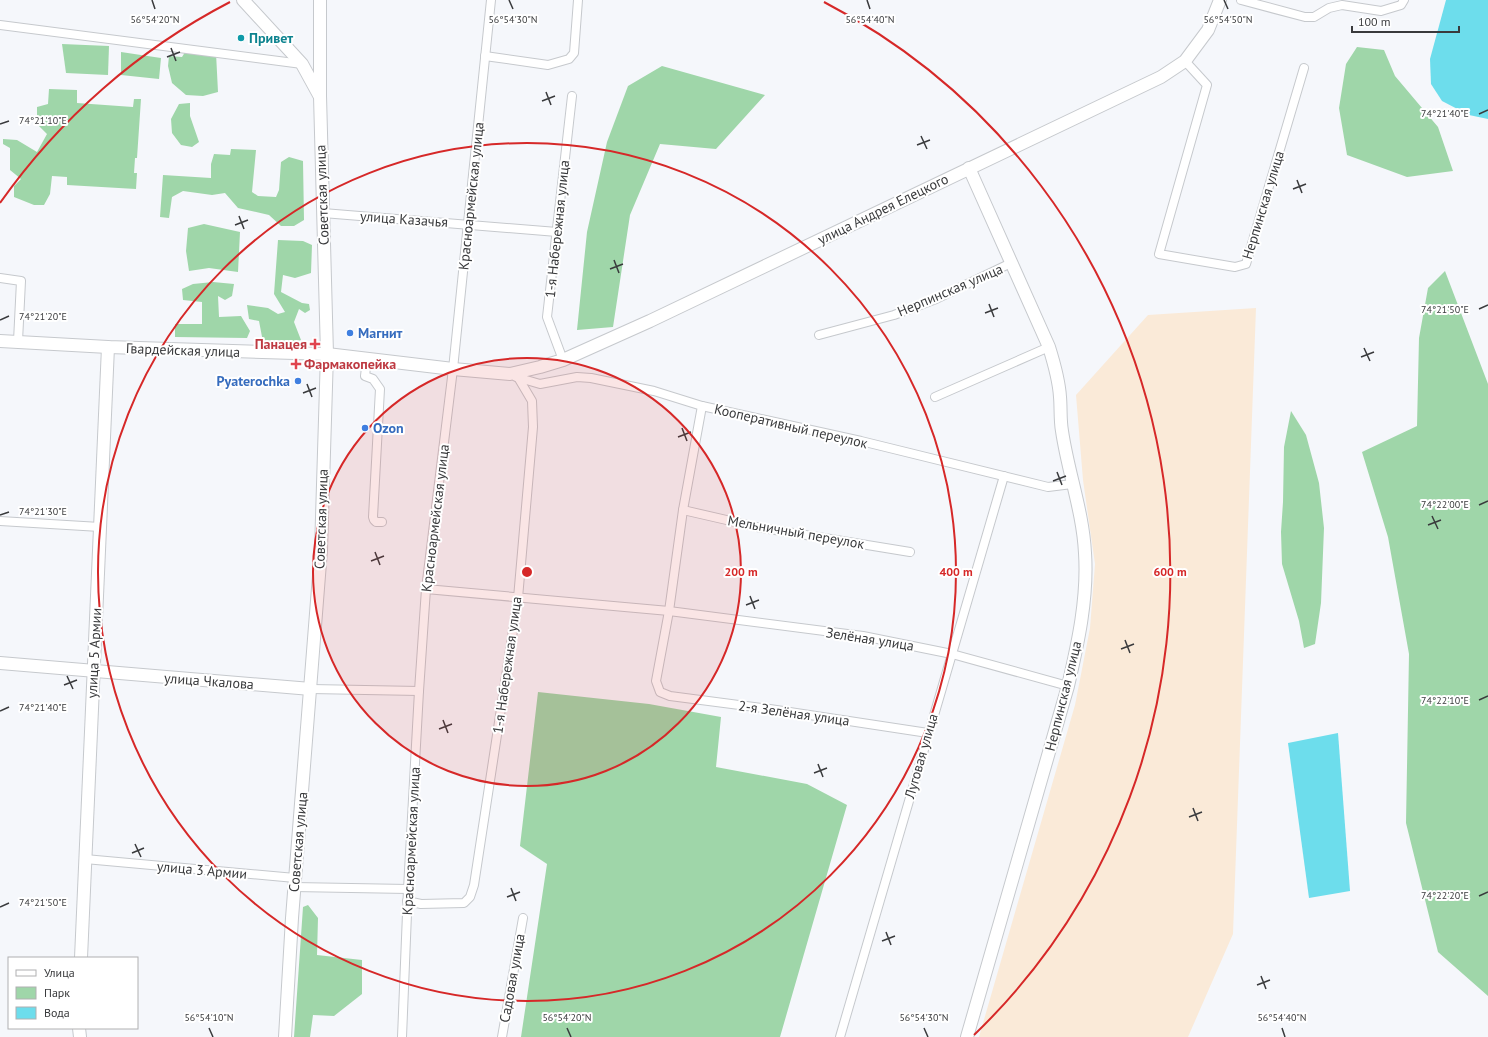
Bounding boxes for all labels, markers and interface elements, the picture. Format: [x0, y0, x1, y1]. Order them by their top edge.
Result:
scale bar [1352, 8, 1459, 34]
text: 56°54'20"N [130, 13, 180, 26]
text: 56°54'30"N [488, 13, 538, 26]
text: 56°54'40"N [845, 13, 895, 26]
text: 56°54'50"N [1203, 13, 1253, 26]
text: 100 m [1358, 14, 1391, 29]
place label: Привет [249, 29, 293, 47]
marker: Привет [236, 33, 246, 43]
text: 74°21'40"E [1421, 107, 1469, 120]
text: 74°21'10"E [19, 114, 67, 127]
street label: Красноармейская улица [454, 121, 488, 271]
street label: Советская улица [311, 144, 333, 245]
street label: Нерпинская улица [1238, 148, 1288, 262]
street label: 1-я Набережная улица [541, 159, 573, 299]
street label: улица Андрея Елецкого [815, 170, 951, 248]
street label: улица Казачья [359, 207, 449, 231]
street label: Нерпинская улица [895, 260, 1005, 320]
text: 74°21'50"E [1421, 303, 1469, 316]
text: 74°21'20"E [19, 310, 67, 323]
place label: Магнит [358, 324, 403, 342]
marker: Магнит [345, 328, 355, 338]
place label: Панацея [255, 335, 307, 353]
street label: Гвардейская улица [126, 339, 241, 361]
marker: Панацея [310, 339, 320, 349]
place label: Фармакопейка [304, 355, 396, 373]
marker: Фармакопейка [291, 359, 301, 369]
place label: Pyaterochka [216, 372, 290, 390]
marker: Pyaterochka [293, 376, 303, 386]
street label: Кооперативный переулок [713, 400, 870, 452]
place label: Ozon [373, 419, 404, 437]
marker: Ozon [360, 423, 370, 433]
street label: Красноармейская улица [417, 443, 453, 593]
street label: Советская улица [310, 468, 332, 569]
text: 74°22'00"E [1421, 498, 1469, 511]
text: 74°21'30"E [19, 505, 67, 518]
street label: Мельничный переулок [726, 511, 866, 553]
text: 200 m [724, 564, 758, 579]
text: 400 m [939, 564, 973, 579]
text: 600 m [1153, 564, 1187, 579]
centre of rings [520, 565, 534, 579]
street label: 1-я Набережная улица [488, 595, 526, 735]
street label: улица 5 Армии [83, 607, 105, 699]
street label: Зелёная улица [825, 623, 915, 655]
street label: Нерпинская улица [1041, 639, 1085, 753]
street label: улица Чкалова [164, 669, 255, 693]
text: 74°22'10"E [1421, 694, 1469, 707]
street label: 2-я Зелёная улица [737, 696, 851, 730]
text: 74°21'40"E [19, 701, 67, 714]
street label: Луговая улица [900, 711, 942, 802]
street label: Красноармейская улица [398, 766, 424, 916]
street label: Советская улица [285, 791, 311, 893]
street label: улица 3 Армии [156, 857, 248, 883]
text: 74°22'20"E [1421, 889, 1469, 902]
text: 74°21'50"E [19, 896, 67, 909]
street label: Садовая улица [495, 932, 529, 1024]
legend [8, 957, 138, 1029]
text: Улица [44, 965, 75, 980]
text: Парк [44, 985, 70, 1000]
text: Вода [44, 1005, 70, 1020]
text: 56°54'10"N [184, 1011, 234, 1024]
text: 56°54'20"N [542, 1011, 592, 1024]
text: 56°54'30"N [899, 1011, 949, 1024]
text: 56°54'40"N [1257, 1011, 1307, 1024]

